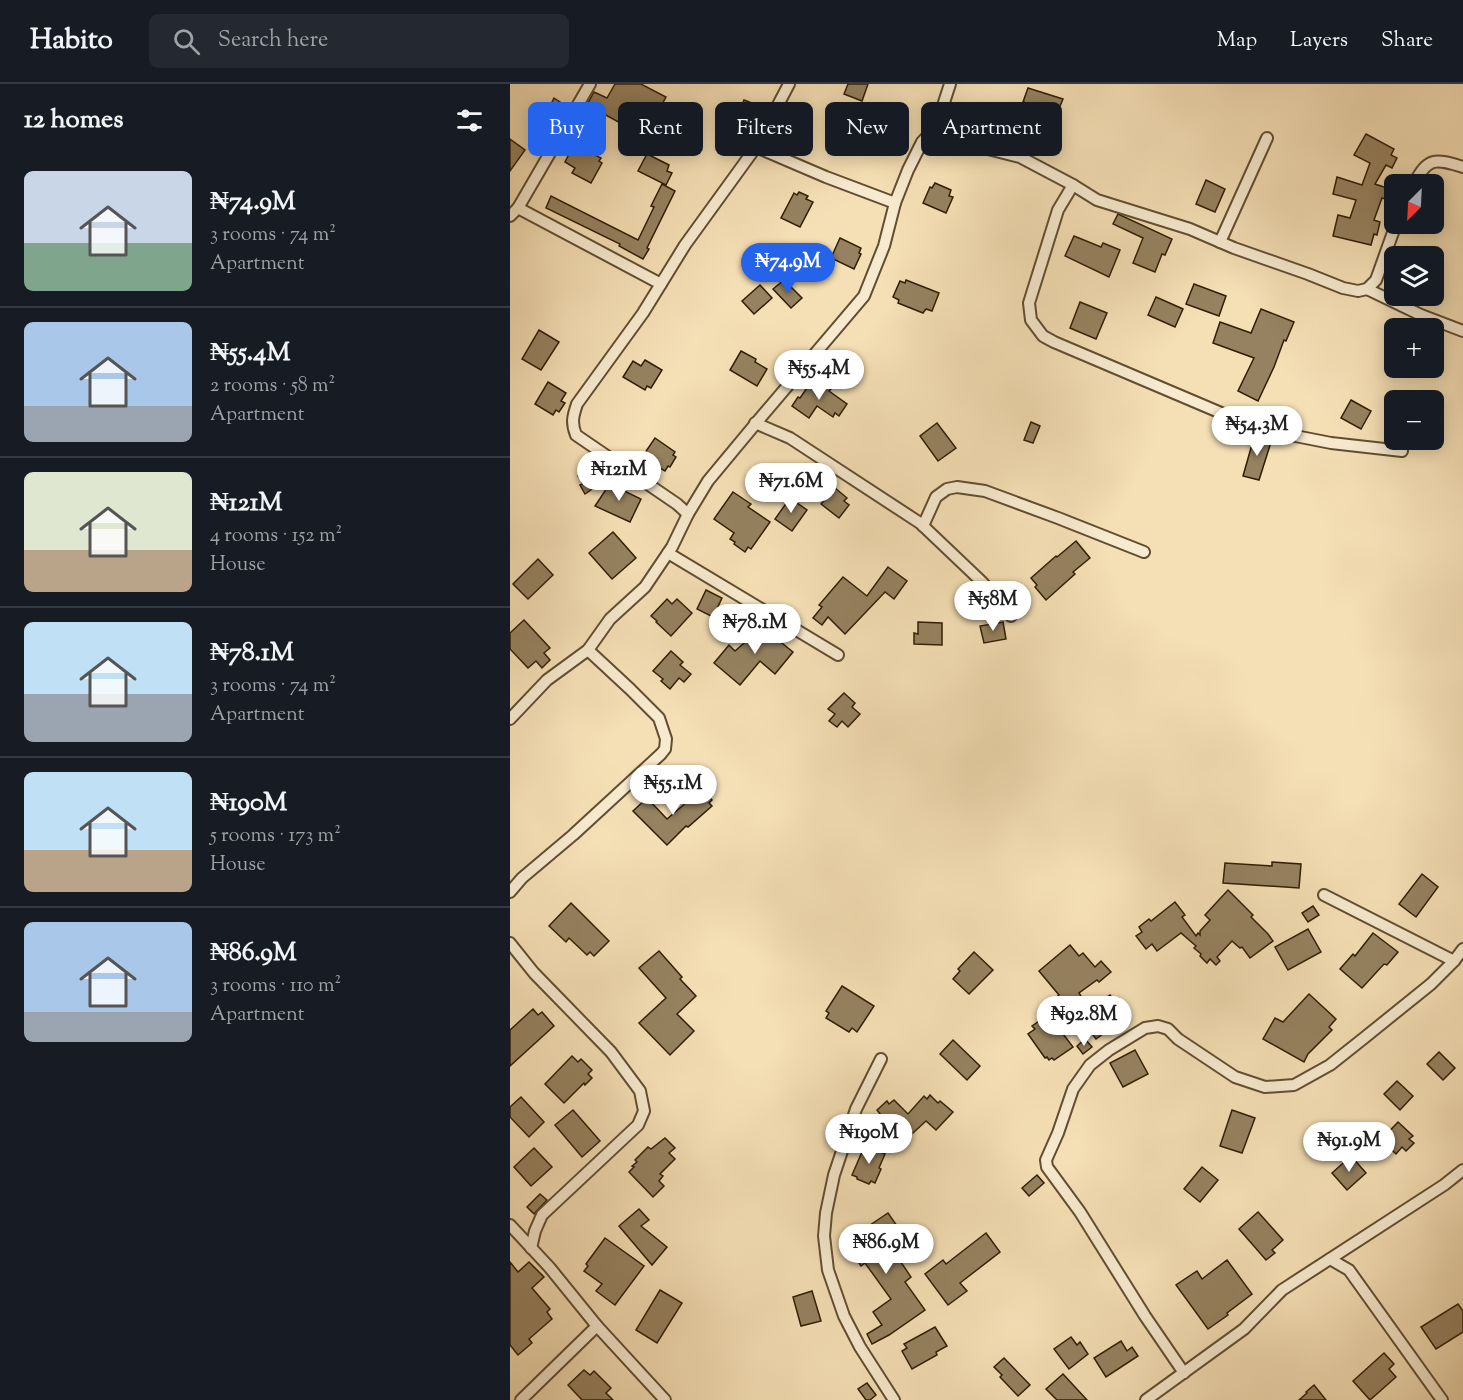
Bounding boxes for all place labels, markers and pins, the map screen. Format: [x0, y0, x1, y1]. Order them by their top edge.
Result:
pin: ₦74.9M [739, 243, 837, 294]
pin: ₦55.4M [770, 350, 868, 401]
pin: ₦54.3M [1208, 406, 1306, 457]
pin: ₦121M [577, 451, 661, 502]
pin: ₦71.6M [742, 463, 840, 514]
pin: ₦58M [957, 581, 1029, 632]
pin: ₦78.1M [706, 604, 804, 655]
pin: ₦55.1M [624, 765, 722, 816]
pin: ₦92.8M [1035, 996, 1133, 1047]
pin: ₦190M [827, 1114, 911, 1165]
pin: ₦91.9M [1300, 1122, 1398, 1173]
pin: ₦86.9M [837, 1224, 935, 1275]

